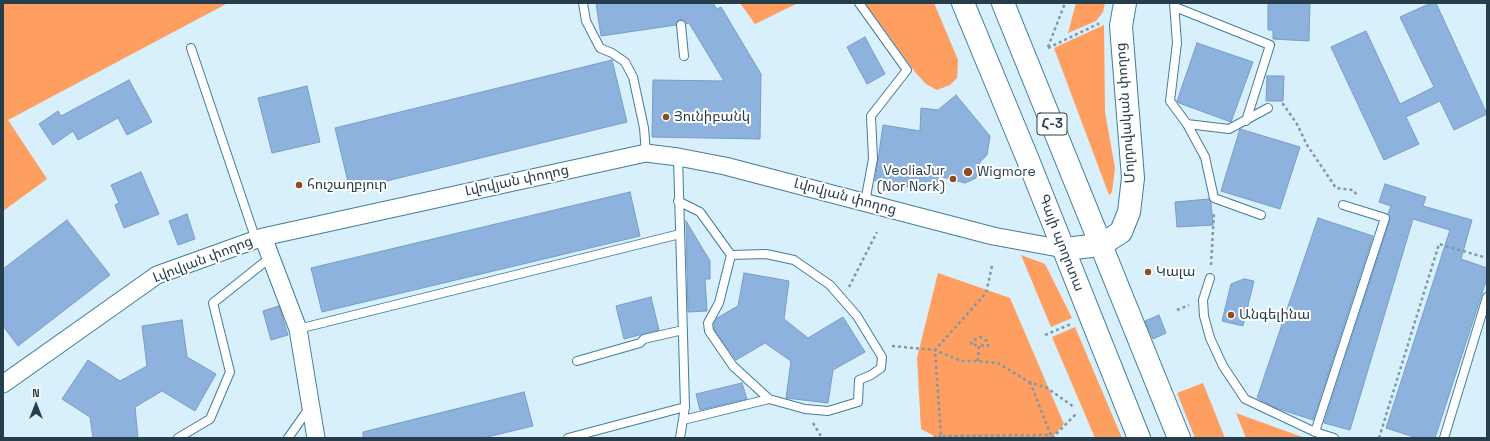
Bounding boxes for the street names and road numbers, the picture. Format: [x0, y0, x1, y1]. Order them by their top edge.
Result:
street label: Մոլդովական փողոց [1113, 42, 1139, 184]
road number: Հ-3 [1037, 113, 1067, 135]
street label: Լվովյան փողոց [464, 162, 570, 200]
street label: Լվովյան փողոց [792, 175, 898, 219]
street label: Գայի պողոտա [1035, 192, 1087, 294]
street label: Լվովյան փողոց [151, 233, 255, 287]

